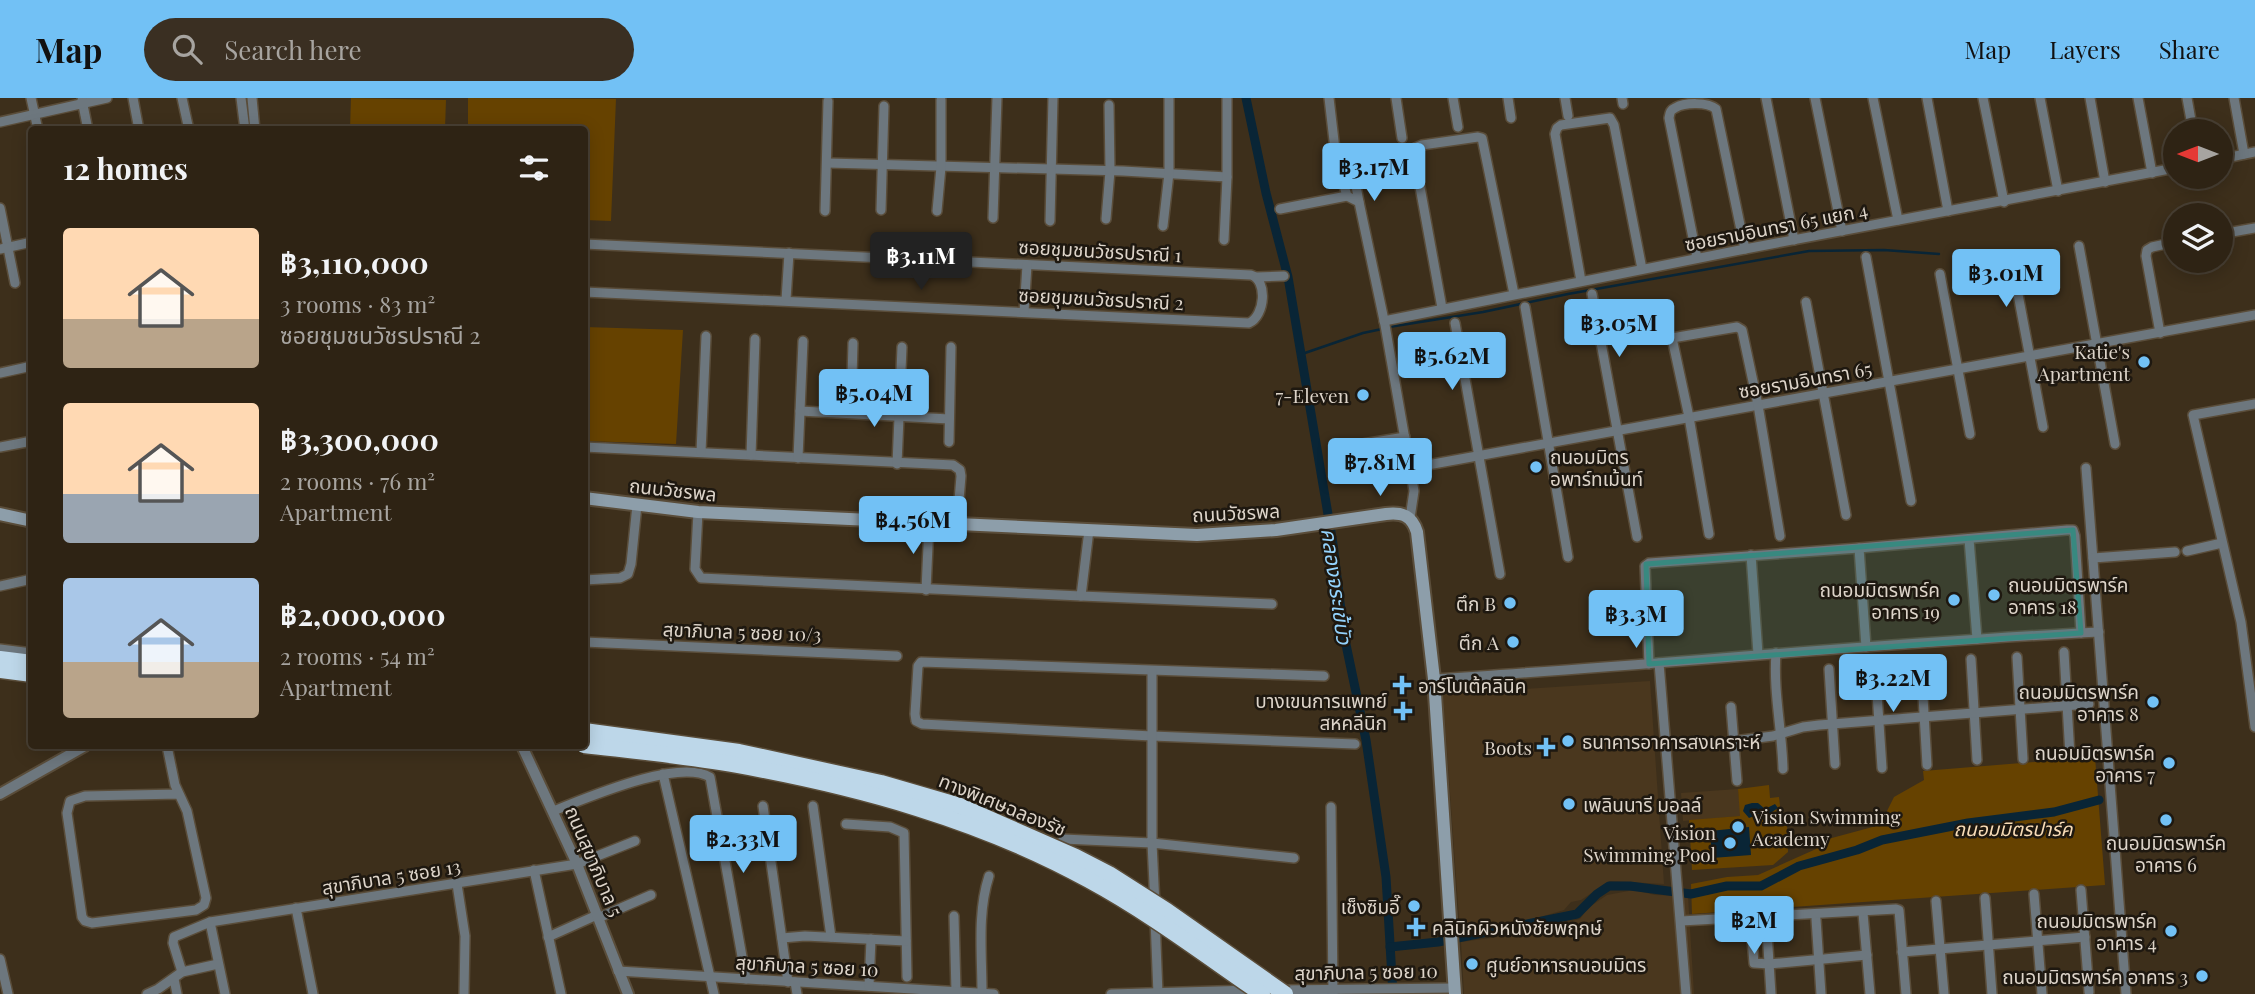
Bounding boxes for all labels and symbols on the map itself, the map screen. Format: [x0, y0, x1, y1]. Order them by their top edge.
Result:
north arrow [2163, 119, 2233, 189]
pin: ฿3.17M [1317, 144, 1431, 203]
street label: ซอยรามอินทรา 65 แยก 4 [1682, 195, 1870, 257]
pin: ฿3.11M [864, 232, 978, 292]
street label: ซอยชุมชนวัชรปราณี 1 [1018, 233, 1182, 267]
pin: ฿3.01M [1949, 250, 2063, 309]
street label: ซอยชุมชนวัชรปราณี 2 [1018, 281, 1184, 315]
pin: ฿3.05M [1562, 300, 1676, 359]
pin: ฿5.62M [1395, 332, 1509, 392]
place label: Katie's Apartment [2037, 338, 2130, 386]
street label: ซอยรามอินทรา 65 [1736, 354, 1874, 404]
marker: Katie's Apartment [2136, 354, 2152, 370]
pin: ฿5.04M [817, 370, 931, 429]
place label: 7-Eleven [1276, 382, 1350, 408]
marker: 7-Eleven [1355, 387, 1371, 403]
pin: ฿7.81M [1323, 438, 1437, 498]
place label: ถนอมมิตร อพาร์ทเม้นท์ [1550, 443, 1643, 491]
marker: ถนอมมิตร อพาร์ทเม้นท์ [1528, 459, 1544, 475]
street label: ถนนวัชรพล [628, 471, 718, 507]
pin: ฿4.56M [856, 496, 970, 556]
street label: ถนนวัชรพล [1191, 497, 1281, 527]
water label: คลองจระเข้บัว [1316, 526, 1360, 647]
place label: ถนอมมิตรพาร์ค อาคาร 18 [2008, 571, 2129, 619]
place label: ถนอมมิตรพาร์ค อาคาร 19 [1819, 576, 1940, 624]
marker: ถนอมมิตรพาร์ค อาคาร 18 [1986, 587, 2002, 603]
place label: ตึก B [1456, 590, 1496, 616]
pin: ฿3.3M [1587, 590, 1685, 650]
marker: ถนอมมิตรพาร์ค อาคาร 19 [1946, 592, 1962, 608]
marker: ตึก B [1502, 595, 1518, 611]
street label: สุขาภิบาล 5 ซอย 10/3 [662, 615, 822, 647]
place label: ตึก A [1459, 629, 1500, 655]
marker: ตึก A [1505, 634, 1521, 650]
pin: ฿3.22M [1836, 654, 1950, 714]
place label: อาร์โบเต้คลินิค [1418, 672, 1526, 698]
marker: อาร์โบเต้คลินิค [1392, 675, 1412, 695]
place label: ถนอมมิตรพาร์ค อาคาร 8 [2018, 678, 2139, 726]
place label: บางเขนการแพทย์ สหคลีนิก [1255, 687, 1387, 735]
marker: ถนอมมิตรพาร์ค อาคาร 8 [2145, 694, 2161, 710]
marker: บางเขนการแพทย์ สหคลีนิก [1393, 701, 1413, 721]
place label: ธนาคารอาคารสงเคราะห์ [1582, 728, 1761, 754]
marker: ธนาคารอาคารสงเคราะห์ [1560, 733, 1576, 749]
place label: Boots [1484, 734, 1532, 760]
marker: Boots [1538, 739, 1554, 755]
place label: ถนอมมิตรพาร์ค อาคาร 7 [2034, 739, 2155, 787]
marker: ถนอมมิตรพาร์ค อาคาร 7 [2161, 755, 2177, 771]
street label: ทางพิเศษฉลองรัช [935, 767, 1071, 841]
place label: เพลินนารี มอลล์ [1583, 791, 1702, 817]
marker: เพลินนารี มอลล์ [1561, 796, 1577, 812]
street label: ถนนสุขาภิบาล 5 [560, 802, 630, 920]
place label: Vision Swimming Academy [1751, 803, 1901, 851]
marker: ถนอมมิตรพาร์ค อาคาร 6 [2158, 812, 2174, 828]
park label: ถนอมมิตรปาร์ค [1954, 815, 2074, 841]
pin: ฿2.33M [686, 816, 800, 875]
place label: Vision Swimming Pool [1583, 819, 1717, 867]
marker: Vision Swimming Academy [1730, 819, 1746, 835]
place label: ถนอมมิตรพาร์ค อาคาร 6 [2106, 829, 2226, 877]
marker: Vision Swimming Pool [1722, 835, 1738, 851]
street label: สุขาภิบาล 5 ซอย 13 [320, 852, 462, 900]
place label: เช็งซิมอี๊ [1341, 893, 1401, 919]
pin: ฿2M [1720, 896, 1788, 956]
marker: เช็งซิมอี๊ [1406, 898, 1422, 914]
place label: ถนอมมิตรพาร์ค อาคาร 4 [2036, 907, 2157, 955]
place label: คลินิกผิวหนังชัยพฤกษ์ [1432, 914, 1602, 940]
marker: คลินิกผิวหนังชัยพฤกษ์ [1406, 917, 1426, 937]
marker: ถนอมมิตรพาร์ค อาคาร 4 [2163, 923, 2179, 939]
street label: สุขาภิบาล 5 ซอย 10 [735, 948, 879, 982]
place label: ศูนย์อาหารถนอมมิตร [1486, 951, 1646, 978]
marker: ศูนย์อาหารถนอมมิตร [1464, 956, 1480, 972]
street label: สุขาภิบาล 5 ซอย 10 [1294, 957, 1438, 985]
place label: ถนอมมิตรพาร์ค อาคาร 3 [2002, 963, 2188, 989]
marker: ถนอมมิตรพาร์ค อาคาร 3 [2194, 968, 2210, 984]

